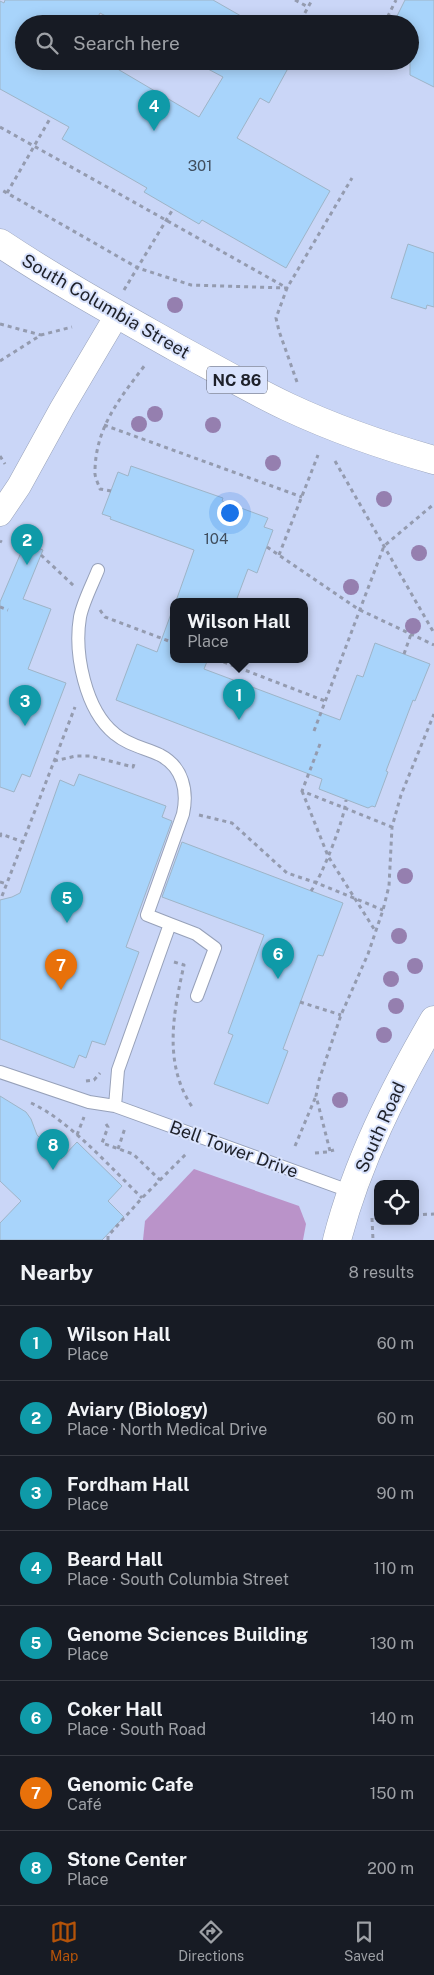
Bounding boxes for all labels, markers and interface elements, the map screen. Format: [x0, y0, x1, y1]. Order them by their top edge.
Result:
search box [15, 15, 419, 70]
icon: search [33, 29, 61, 57]
text: Search here [73, 32, 180, 54]
pin: 4 [138, 90, 170, 131]
house number: 301 [188, 157, 212, 174]
street label: South Columbia Street [18, 249, 194, 363]
road number: NC 86 [207, 366, 267, 394]
your location [217, 500, 243, 526]
pin: 2 [11, 524, 43, 565]
house number: 104 [204, 530, 228, 547]
popup [170, 598, 308, 663]
text: Wilson Hall [187, 610, 291, 632]
text: Place [187, 632, 229, 651]
pin: 1 [223, 679, 255, 720]
pin: 3 [9, 685, 41, 726]
pin: 5 [51, 882, 83, 923]
pin: 6 [262, 938, 294, 979]
pin: 7 [45, 949, 77, 990]
street label: South Road [351, 1078, 409, 1176]
street label: Bell Tower Drive [167, 1116, 301, 1182]
pin: 8 [37, 1129, 69, 1170]
map controls [374, 1180, 419, 1225]
button: locate [374, 1180, 419, 1225]
text: Nearby [20, 1260, 93, 1285]
text: 8 results [349, 1263, 414, 1282]
text: Wilson Hall [67, 1323, 171, 1345]
text: 1 [33, 1334, 39, 1353]
text: 60 m [377, 1334, 414, 1353]
text: Place [67, 1345, 109, 1364]
text: Aviary (Biology) [67, 1398, 208, 1420]
text: 2 [31, 1409, 41, 1428]
text: 60 m [377, 1409, 414, 1428]
text: Place · North Medical Drive [67, 1420, 267, 1439]
text: Fordham Hall [67, 1473, 189, 1495]
text: 3 [31, 1484, 41, 1503]
text: 90 m [377, 1484, 414, 1503]
text: Place [67, 1495, 109, 1514]
text: Beard Hall [67, 1548, 163, 1570]
text: 4 [31, 1559, 41, 1578]
text: 110 m [373, 1559, 414, 1578]
text: Place · South Columbia Street [67, 1570, 289, 1589]
text: Genome Sciences Building [67, 1623, 308, 1645]
text: 5 [31, 1634, 41, 1653]
text: 130 m [370, 1634, 414, 1653]
text: Place [67, 1645, 109, 1664]
text: Coker Hall [67, 1698, 163, 1720]
text: 6 [31, 1709, 41, 1728]
text: 140 m [370, 1709, 414, 1728]
text: Place · South Road [67, 1720, 206, 1739]
text: Genomic Cafe [67, 1773, 194, 1795]
text: 7 [31, 1784, 41, 1803]
text: 150 m [370, 1784, 414, 1803]
text: Café [67, 1795, 102, 1814]
text: Stone Center [67, 1848, 187, 1870]
text: 8 [31, 1859, 41, 1878]
text: 200 m [367, 1859, 414, 1878]
text: Place [67, 1870, 109, 1889]
tab: Map [50, 1918, 78, 1964]
tab: Directions [178, 1918, 244, 1964]
tab: Saved [344, 1918, 384, 1964]

